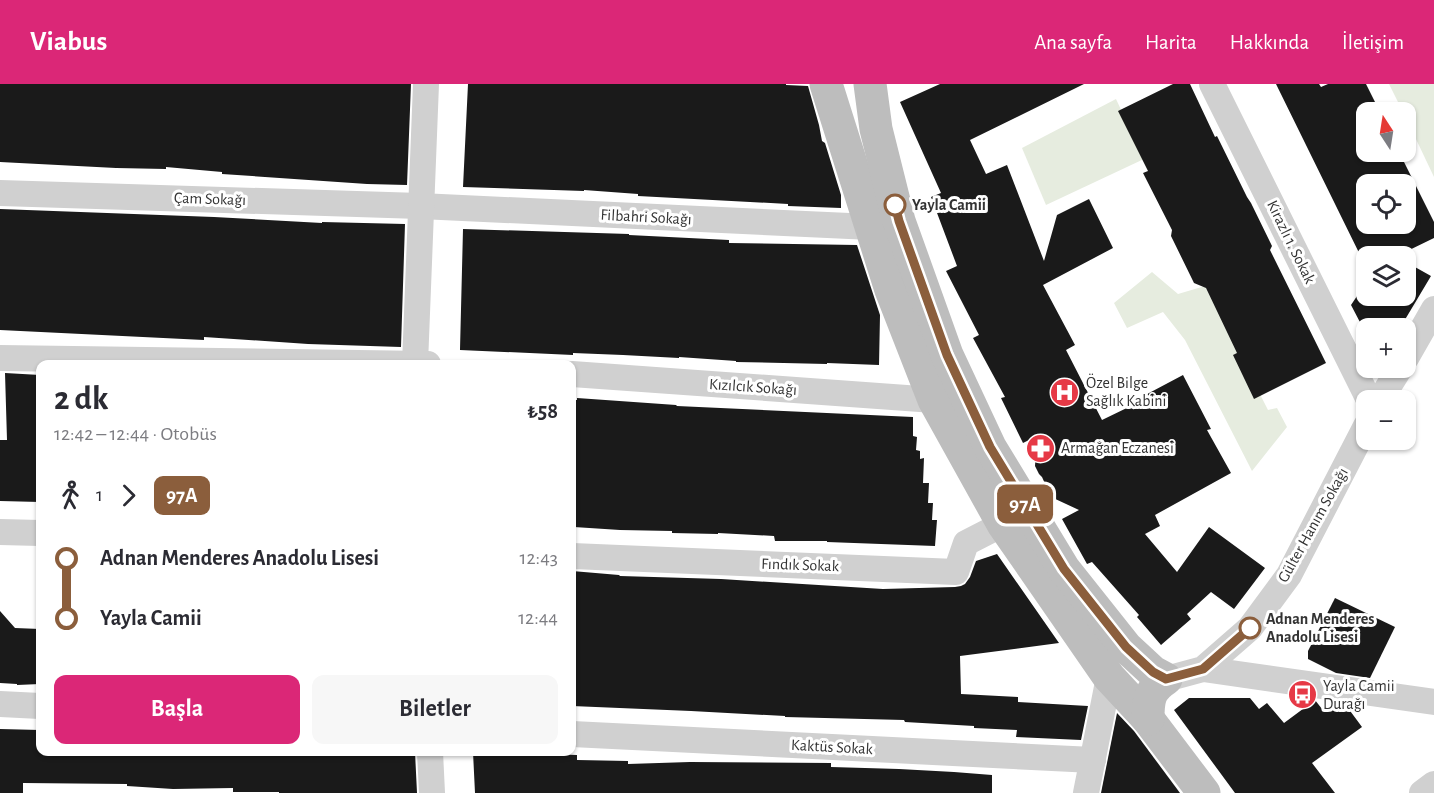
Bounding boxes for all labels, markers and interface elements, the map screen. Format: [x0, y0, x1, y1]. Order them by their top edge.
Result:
text: Viabus [30, 28, 107, 56]
text: Ana sayfa [1034, 32, 1112, 53]
text: Harita [1145, 32, 1197, 53]
text: Hakkında [1230, 32, 1309, 53]
text: İletişim [1342, 32, 1404, 53]
north arrow [1356, 102, 1416, 162]
map controls [1356, 102, 1416, 450]
button: locate [1356, 174, 1416, 234]
street label: Çam Sokağı [174, 190, 246, 208]
marker: Yayla Camii [884, 194, 906, 216]
place label: Yayla Camii [912, 197, 986, 214]
street label: Kirazlı 1. Sokak [1264, 198, 1318, 287]
street label: Filbahri Sokağı [600, 207, 692, 227]
button: layers [1356, 246, 1416, 306]
button: + [1356, 318, 1416, 378]
place label: Özel Bilge Sağlık Kabini [1086, 373, 1166, 409]
street label: Kızılcık Sokağı [708, 376, 798, 398]
hospital icon: Özel Bilge Sağlık Kabini [1049, 376, 1081, 408]
text: 2 dk [54, 383, 108, 416]
button: − [1356, 390, 1416, 450]
text: ₺58 [527, 400, 558, 422]
text: 12:42 – 12:44 · Otobüs [54, 424, 217, 444]
pharmacy icon: Armağan Eczanesi [1024, 432, 1056, 464]
place label: Armağan Eczanesi [1061, 440, 1174, 456]
street label: Gülter Hanım Sokağı [1275, 465, 1351, 585]
icon: walk [54, 479, 87, 512]
icon: forward [112, 479, 145, 512]
line badge: 97A [990, 484, 1060, 524]
text: 1 [96, 485, 103, 505]
text: 97A [166, 485, 198, 506]
text: 97A [1009, 494, 1041, 515]
text: Adnan Menderes Anadolu Lisesi [100, 547, 379, 569]
text: 12:43 [520, 548, 558, 568]
street label: Fındık Sokak [761, 556, 840, 574]
text: Yayla Camii [100, 607, 202, 629]
text: 12:44 [518, 608, 558, 628]
place label: Adnan Menderes Anadolu Lisesi [1266, 611, 1374, 645]
marker: Adnan Menderes Anadolu Lisesi [1239, 617, 1261, 639]
button: Başla [54, 675, 300, 744]
button: Biletler [312, 675, 558, 744]
place label: Yayla Camii Durağı [1323, 678, 1395, 712]
bus stop icon: Yayla Camii Durağı [1286, 679, 1318, 711]
street label: Kaktüs Sokak [791, 737, 874, 757]

